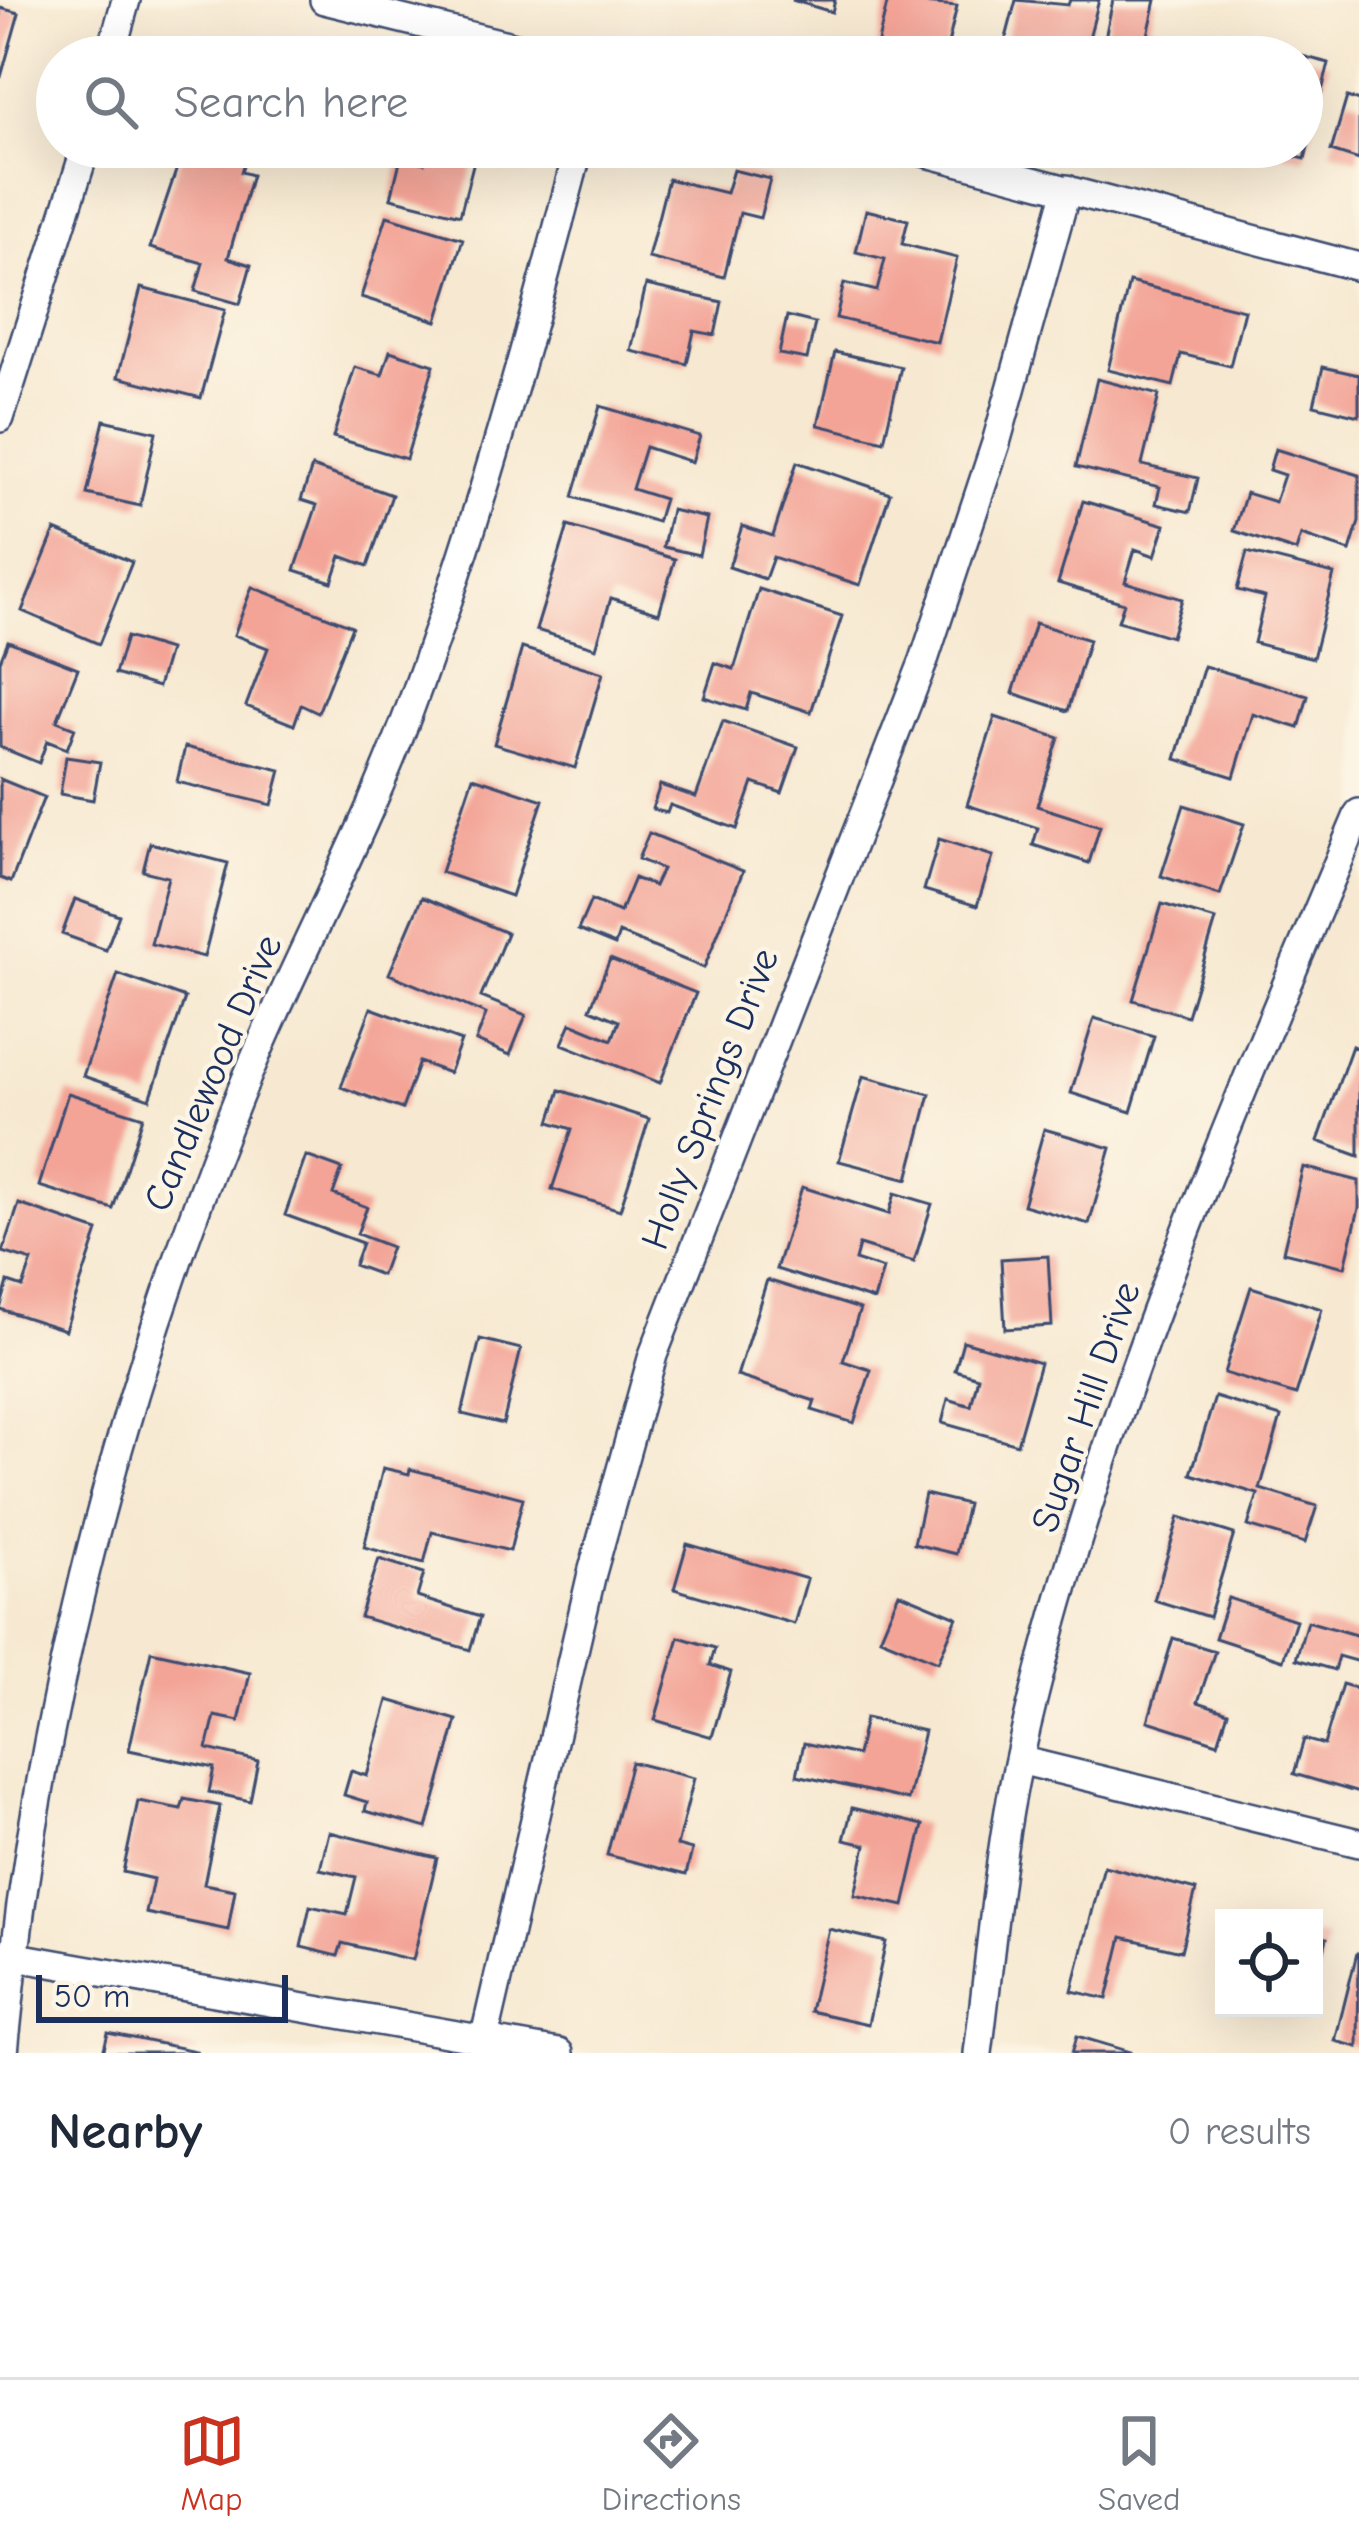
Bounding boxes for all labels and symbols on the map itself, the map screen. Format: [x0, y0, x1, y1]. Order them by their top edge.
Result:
street label: Candlewood Drive [134, 928, 292, 1218]
street label: Holly Springs Drive [632, 942, 788, 1256]
street label: Sugar Hill Drive [1022, 1276, 1150, 1538]
scale bar [36, 1969, 288, 2022]

